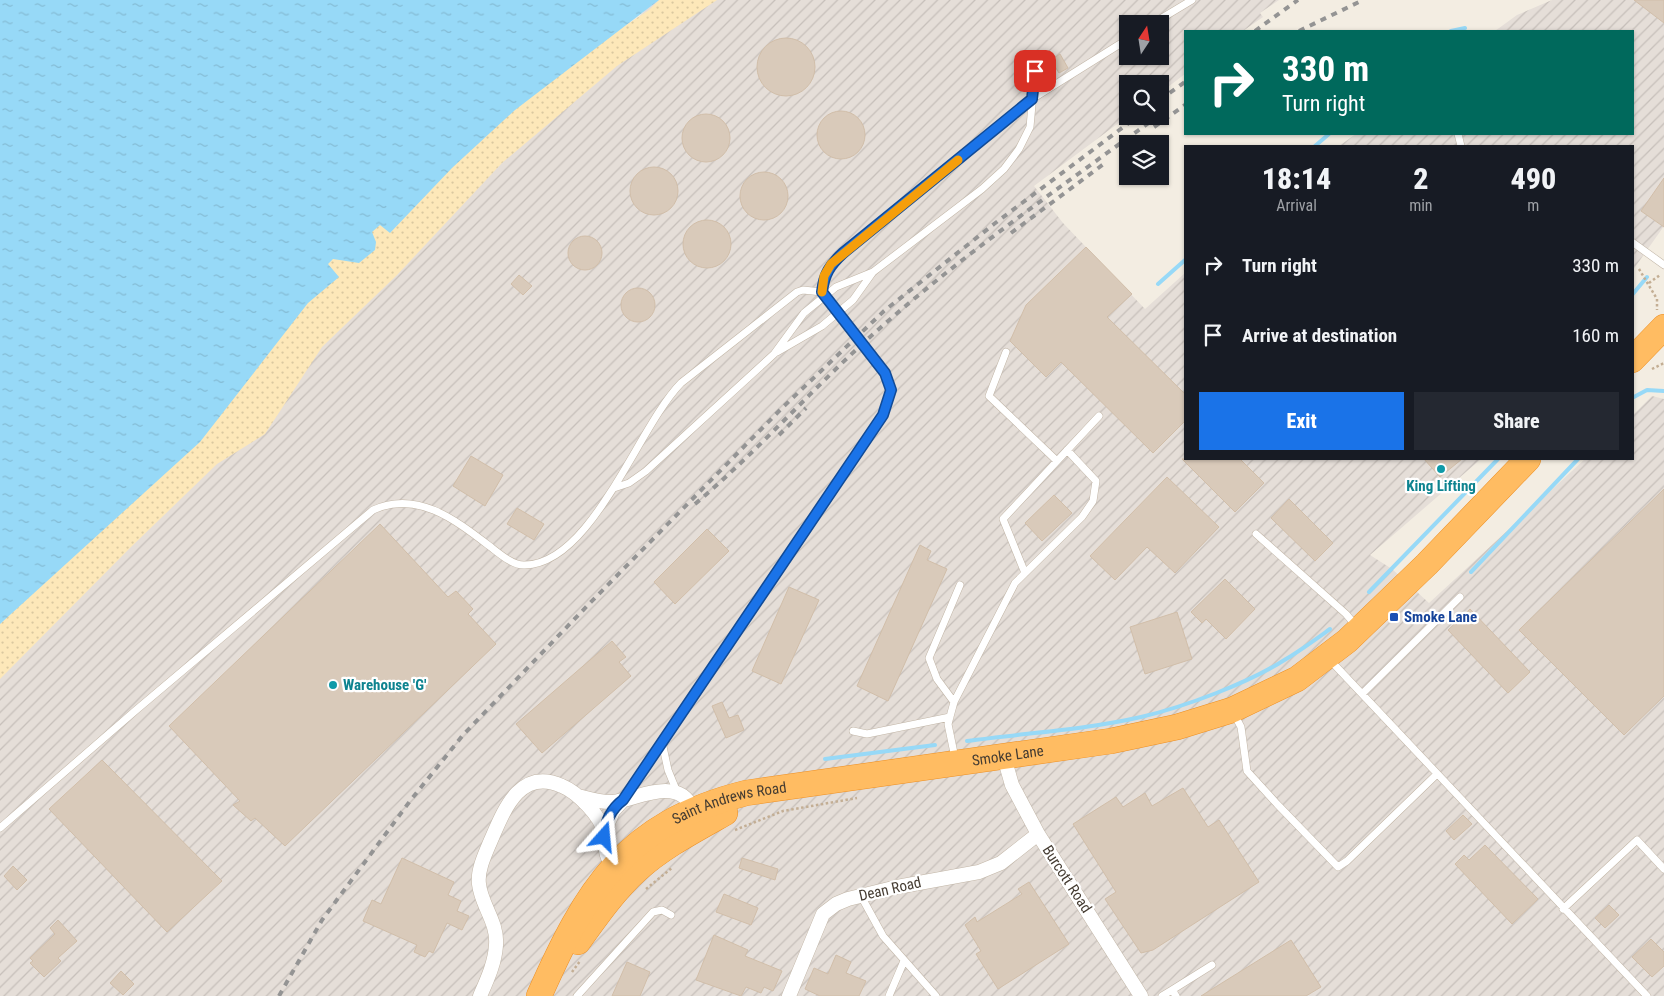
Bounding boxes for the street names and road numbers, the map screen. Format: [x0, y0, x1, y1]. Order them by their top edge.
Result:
street label: Smoke Lane [971, 742, 1045, 770]
street label: Saint Andrews Road [669, 778, 788, 828]
street label: Burcott Road [1039, 842, 1095, 916]
street label: Dean Road [857, 873, 923, 905]

